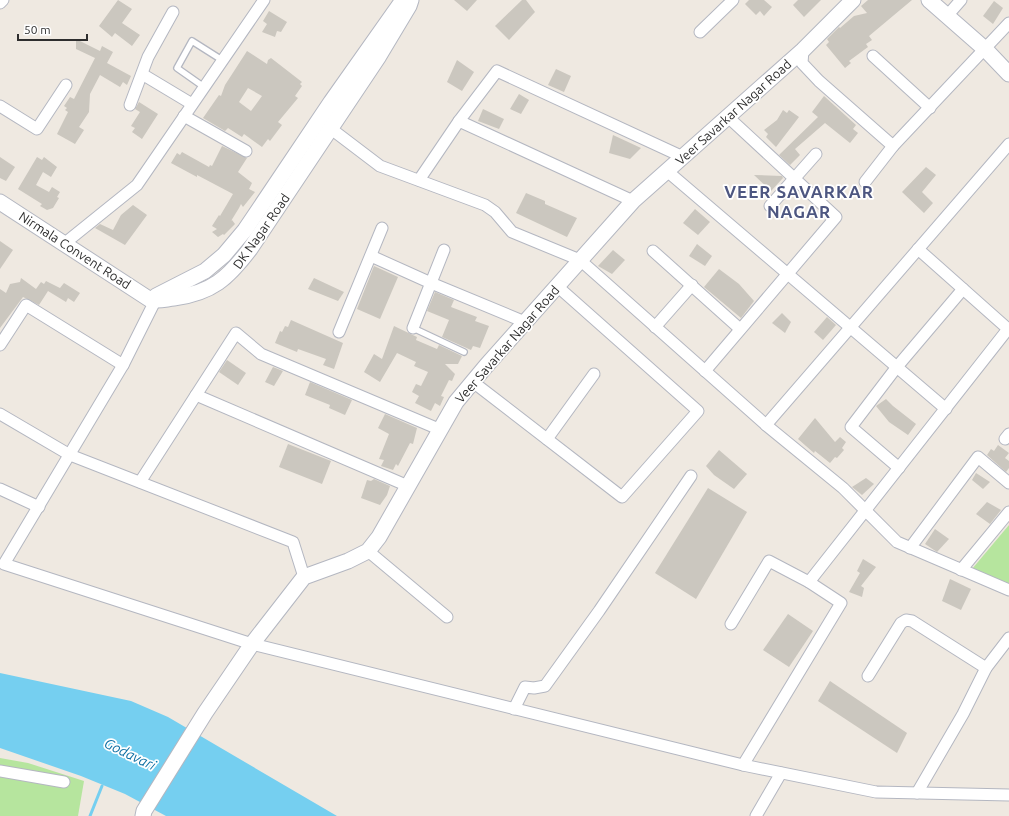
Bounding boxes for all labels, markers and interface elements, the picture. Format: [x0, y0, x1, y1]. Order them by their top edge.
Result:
scale bar [18, 16, 87, 42]
text: 50 m [24, 23, 51, 36]
street label: Veer Savarkar Nagar Road [672, 56, 794, 168]
district label: VEER SAVARKAR NAGAR [724, 182, 874, 221]
street label: DK Nagar Road [230, 191, 292, 271]
street label: Nirmala Convent Road [17, 209, 133, 291]
street label: Veer Savarkar Nagar Road [452, 283, 562, 405]
water label: Godavari [102, 735, 159, 773]

